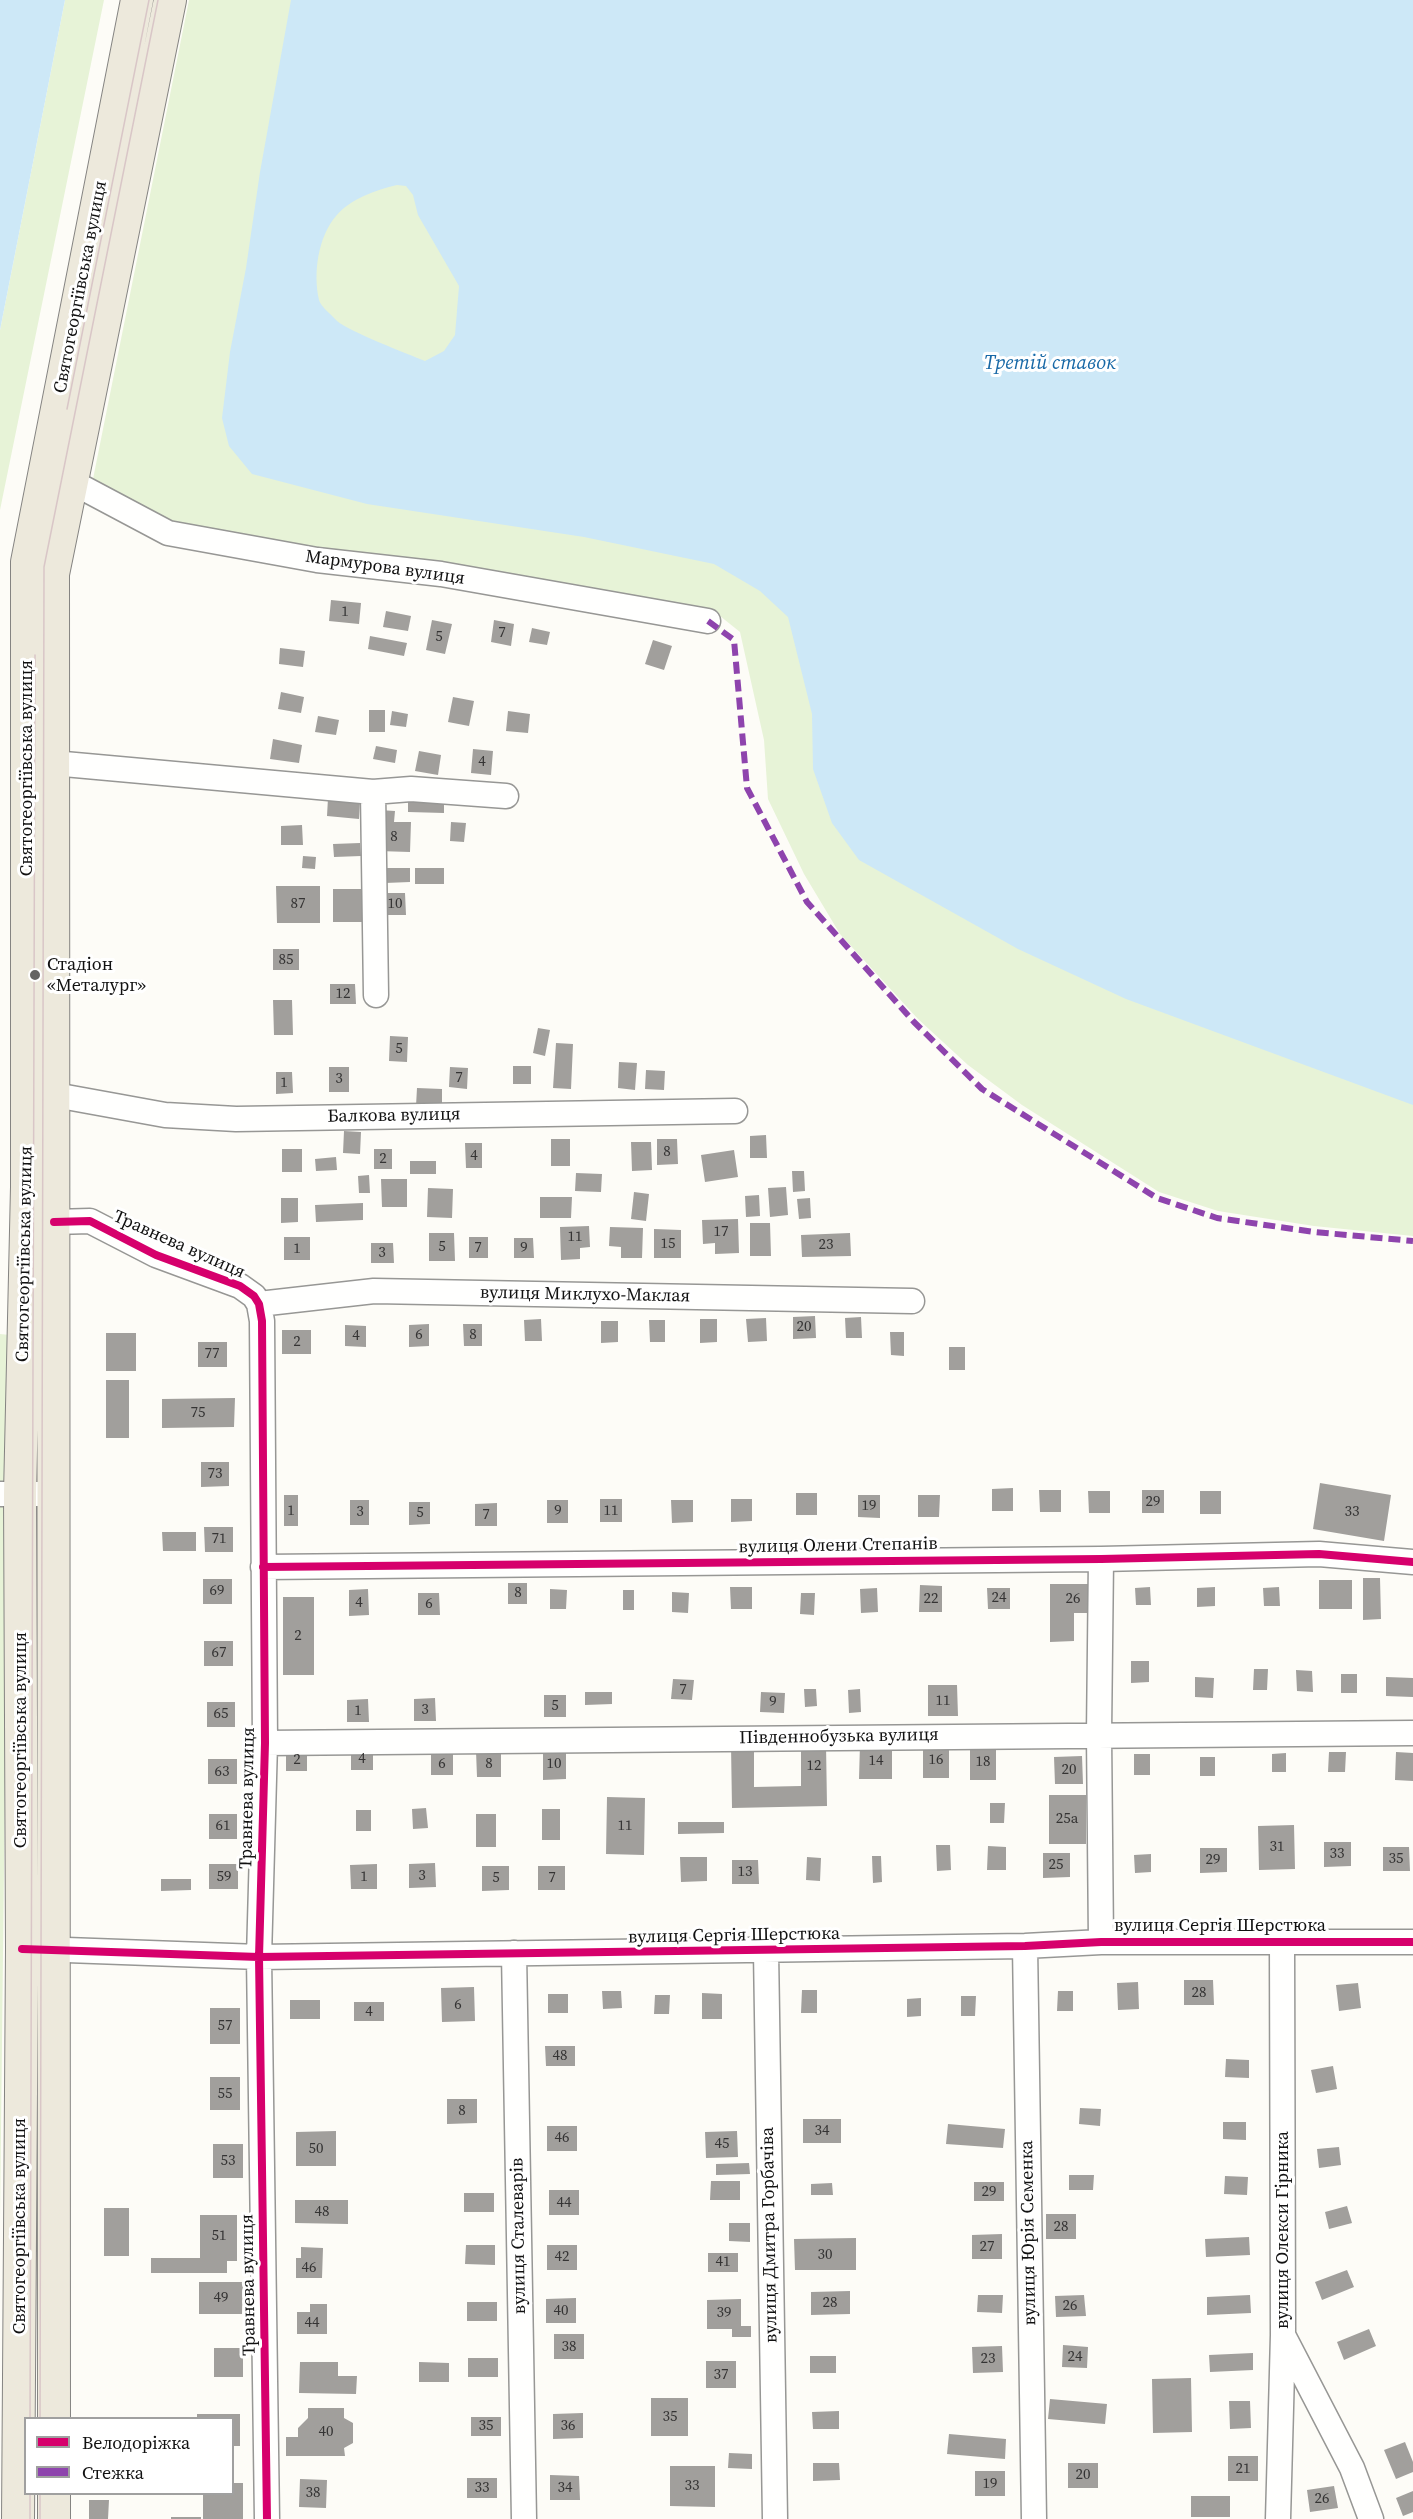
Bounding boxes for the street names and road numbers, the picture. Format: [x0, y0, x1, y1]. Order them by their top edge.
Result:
street label: Святогеоргіївська вулиця [50, 179, 112, 395]
street label: Мармурова вулиця [304, 546, 466, 590]
street label: Святогеоргіївська вулиця [16, 660, 38, 876]
street label: Балкова вулиця [327, 1104, 461, 1128]
street label: Святогеоргіївська вулиця [12, 1146, 38, 1362]
street label: Травнева вулиця [110, 1206, 248, 1284]
street label: вулиця Миклухо-Маклая [480, 1282, 690, 1308]
street label: вулиця Олени Степанів [738, 1533, 938, 1559]
street label: Святогеоргіївська вулиця [10, 1632, 32, 1848]
street label: Південнобузька вулиця [739, 1724, 939, 1750]
street label: Травнева вулиця [236, 1727, 260, 1869]
street label: вулиця Сергія Шерстюка [1114, 1915, 1326, 1937]
street label: вулиця Сергія Шерстюка [628, 1923, 840, 1949]
street label: Святогеоргіївська вулиця [9, 2118, 31, 2334]
street label: вулиця Дмитра Горбачіва [757, 2127, 783, 2343]
street label: вулиця Олекси Гірника [1272, 2131, 1294, 2329]
street label: вулиця Юрія Семенка [1017, 2140, 1041, 2326]
street label: вулиця Сталеварів [507, 2158, 531, 2314]
street label: Травнева вулиця [237, 2214, 261, 2356]

